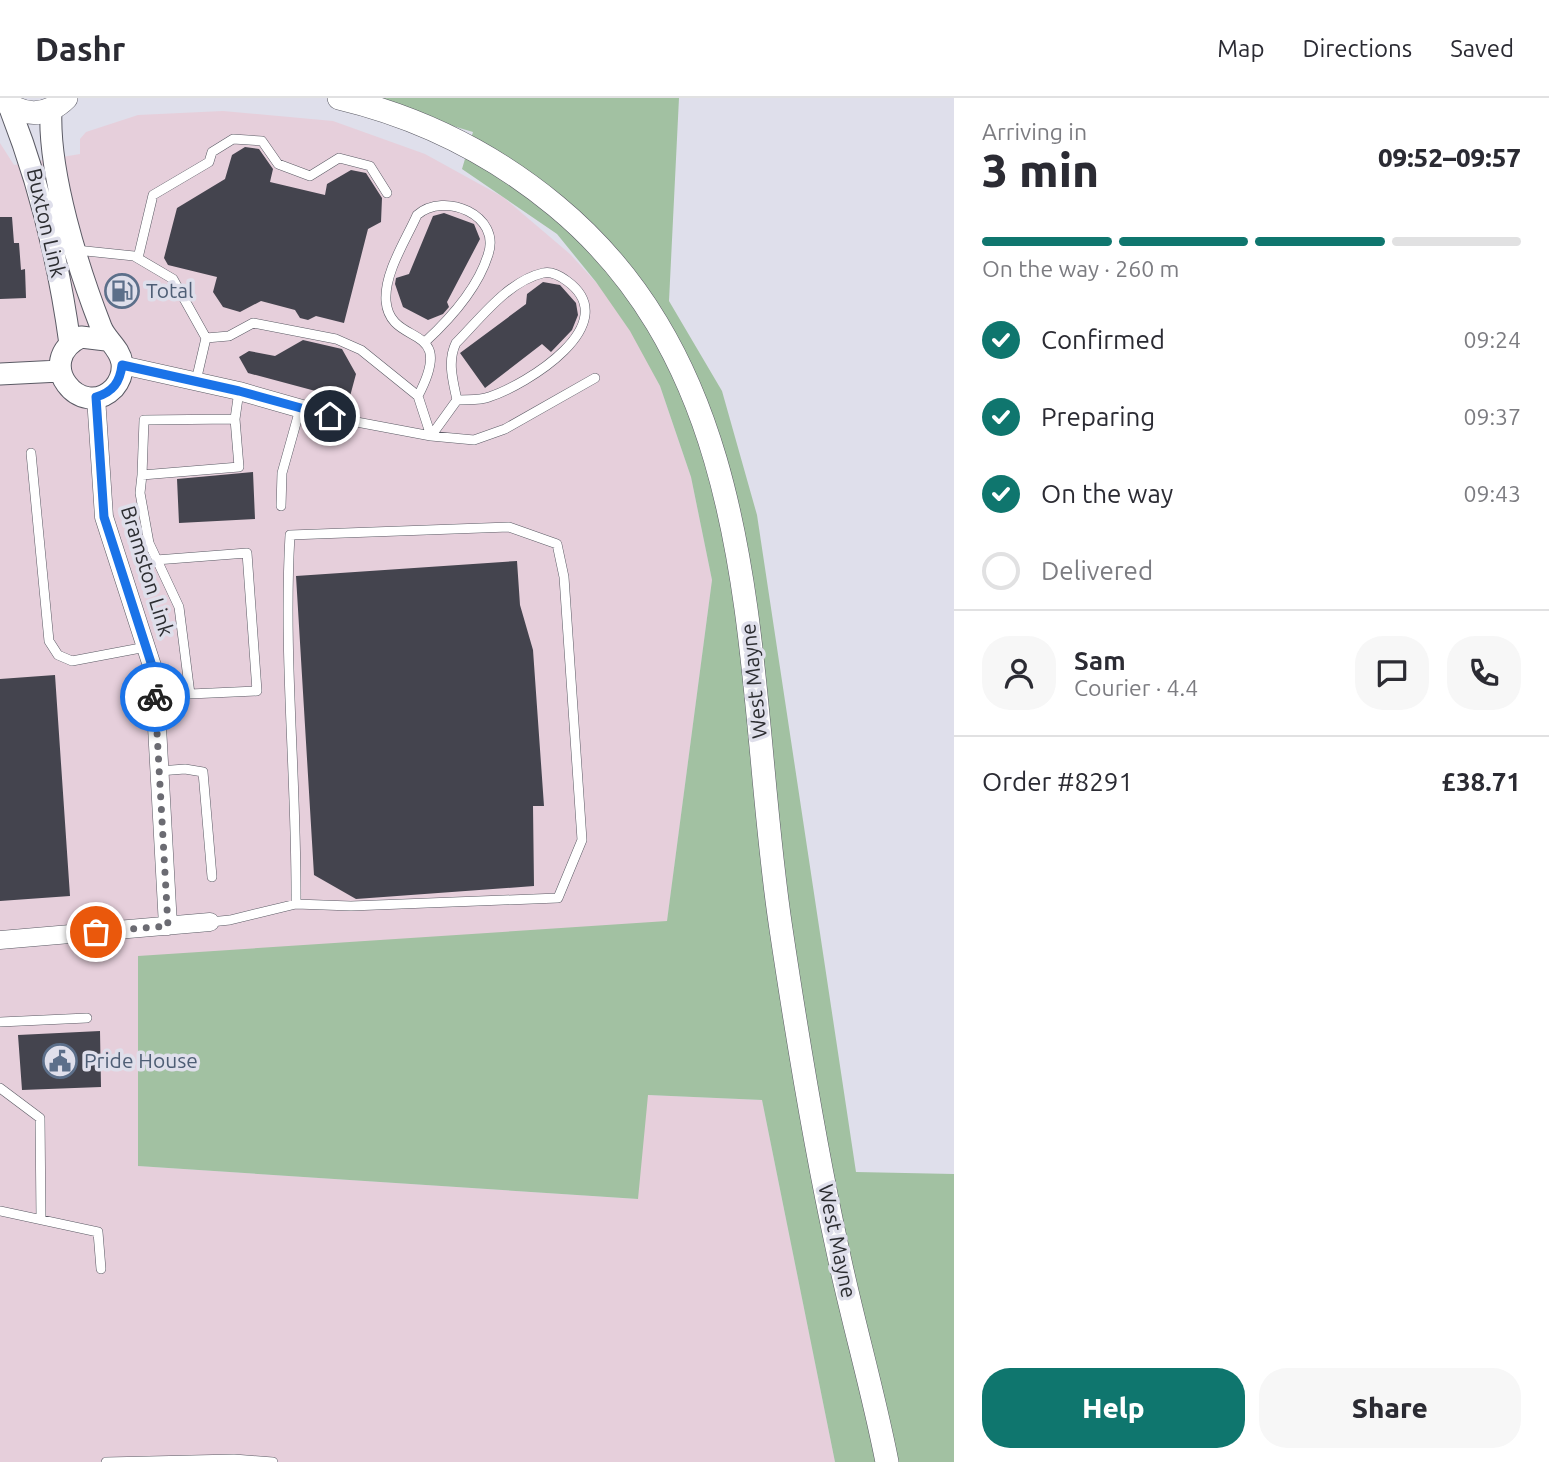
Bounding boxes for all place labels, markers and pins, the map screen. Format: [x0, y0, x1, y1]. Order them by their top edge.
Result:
fuel station icon: Total [103, 272, 141, 310]
place label: Total [146, 278, 193, 302]
pin [300, 386, 360, 446]
pin [66, 902, 126, 962]
public building icon: Pride House [41, 1042, 79, 1080]
place label: Pride House [84, 1048, 198, 1072]

